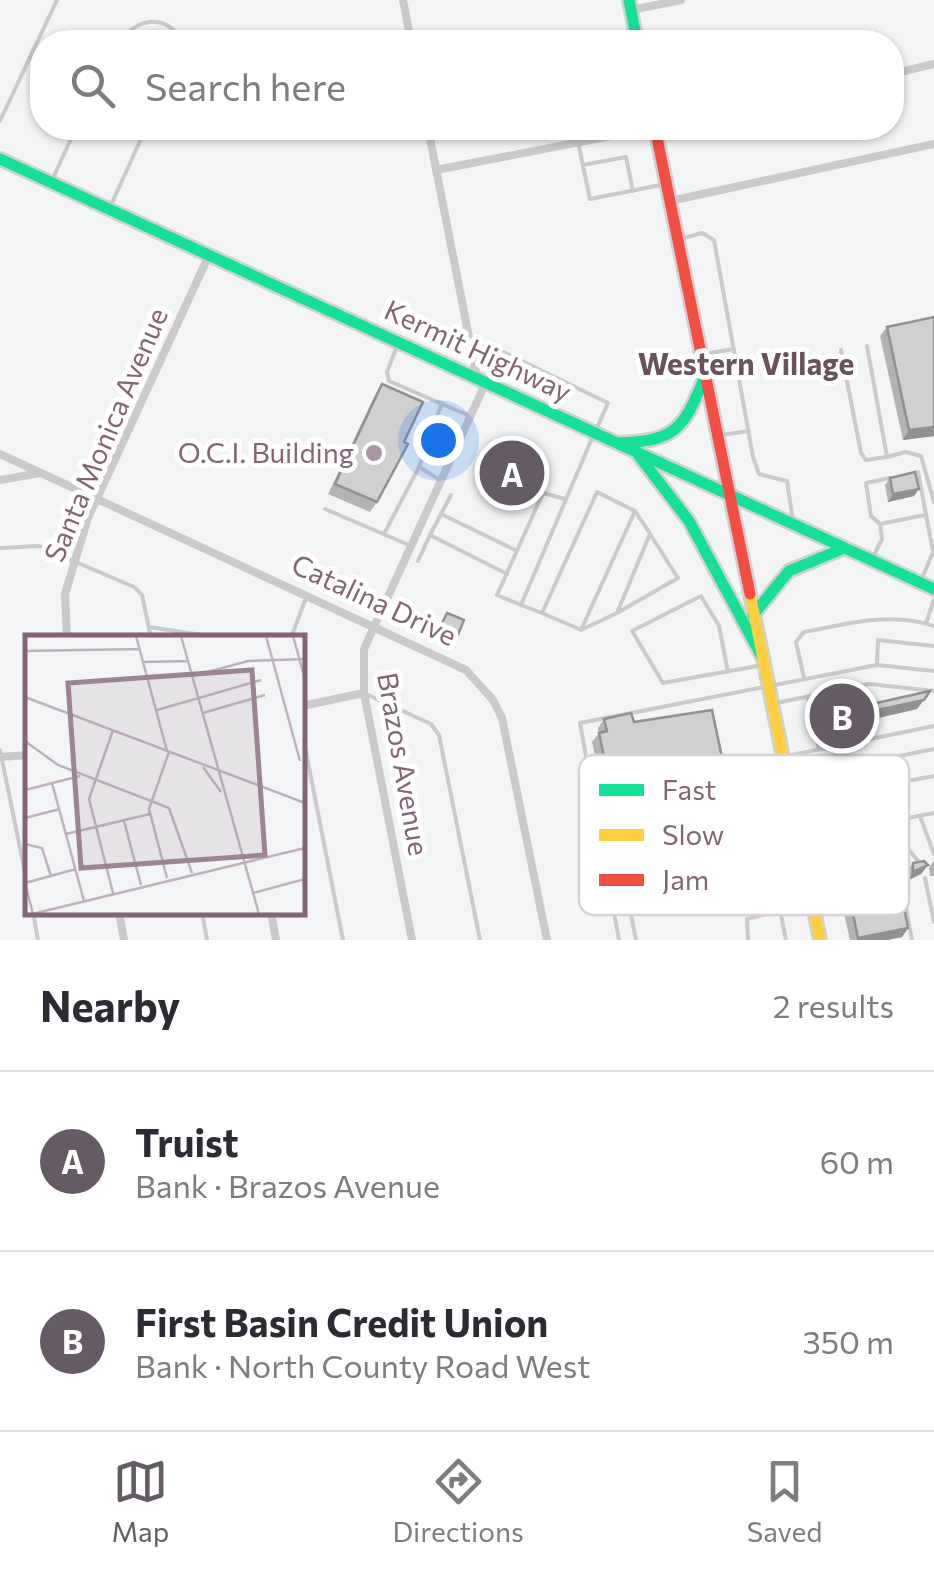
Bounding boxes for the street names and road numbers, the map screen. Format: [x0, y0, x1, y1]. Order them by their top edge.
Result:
street label: Kermit Highway [380, 292, 577, 408]
street label: Santa Monica Avenue [36, 303, 174, 567]
street label: Catalina Drive [287, 546, 462, 652]
street label: Brazos Avenue [371, 670, 437, 858]

